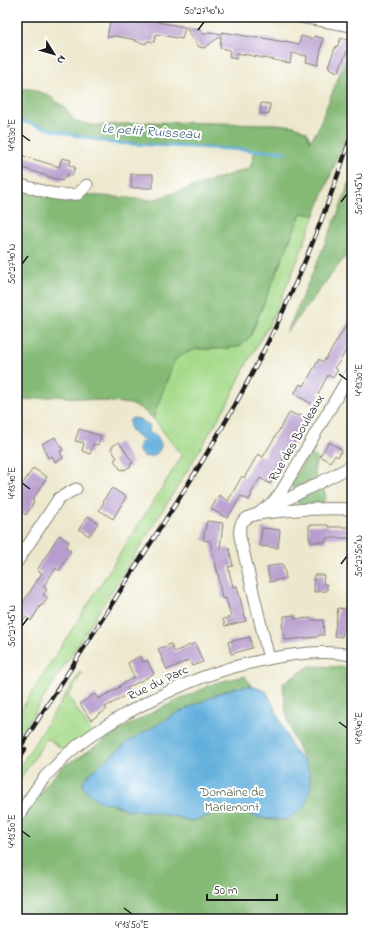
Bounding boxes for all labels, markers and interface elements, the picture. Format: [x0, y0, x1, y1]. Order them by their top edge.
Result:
text: 50°27'40"N [184, 4, 224, 19]
north arrow [34, 34, 74, 74]
text: N [53, 52, 70, 67]
water label: Le petit Ruisseau [101, 118, 201, 146]
text: 4°13'30"E [5, 119, 20, 151]
text: 50°27'45"N [352, 173, 367, 215]
text: 50°27'40"N [5, 244, 20, 284]
text: 4°13'30"E [352, 364, 367, 396]
street label: Rue des Bouleaux [264, 391, 330, 485]
text: 4°13'40"E [5, 467, 20, 499]
text: 50°27'50"N [352, 535, 367, 577]
text: 50°27'45"N [5, 605, 20, 647]
street label: Rue du Parc [125, 660, 192, 706]
text: 4°13'40"E [352, 712, 367, 744]
park label: Domaine de Mariemont [199, 783, 264, 817]
text: 4°13'50"E [5, 814, 20, 848]
scale bar [207, 876, 277, 902]
text: 50 m [213, 882, 237, 900]
text: 4°13'50"E [115, 918, 149, 933]

